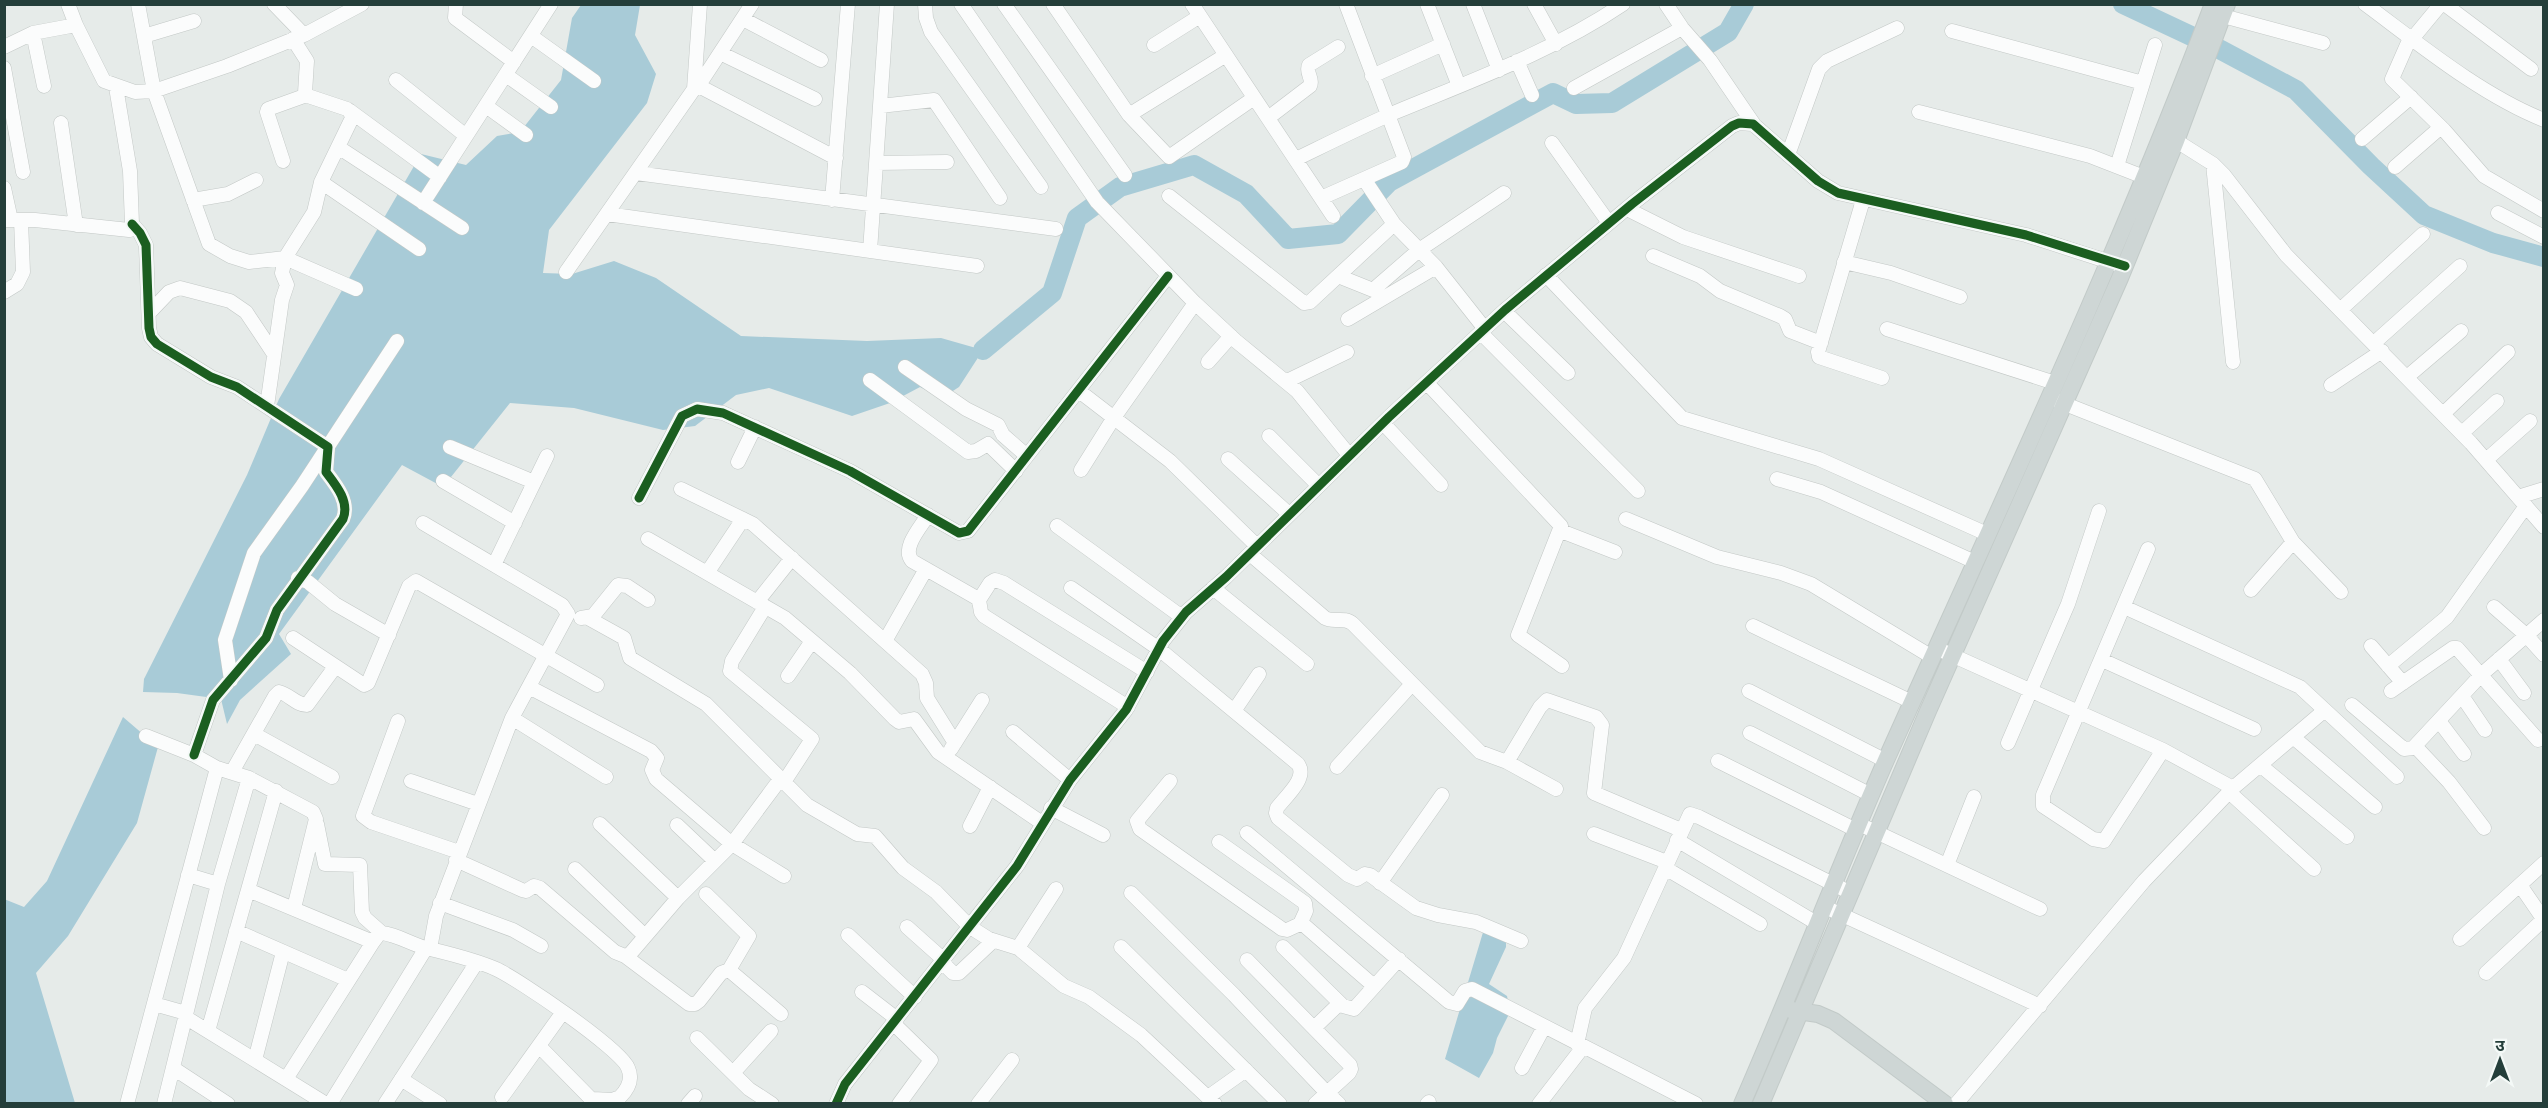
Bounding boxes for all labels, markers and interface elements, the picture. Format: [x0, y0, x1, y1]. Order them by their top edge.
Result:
north arrow [2470, 1030, 2530, 1090]
text: उ [2495, 1033, 2505, 1057]

